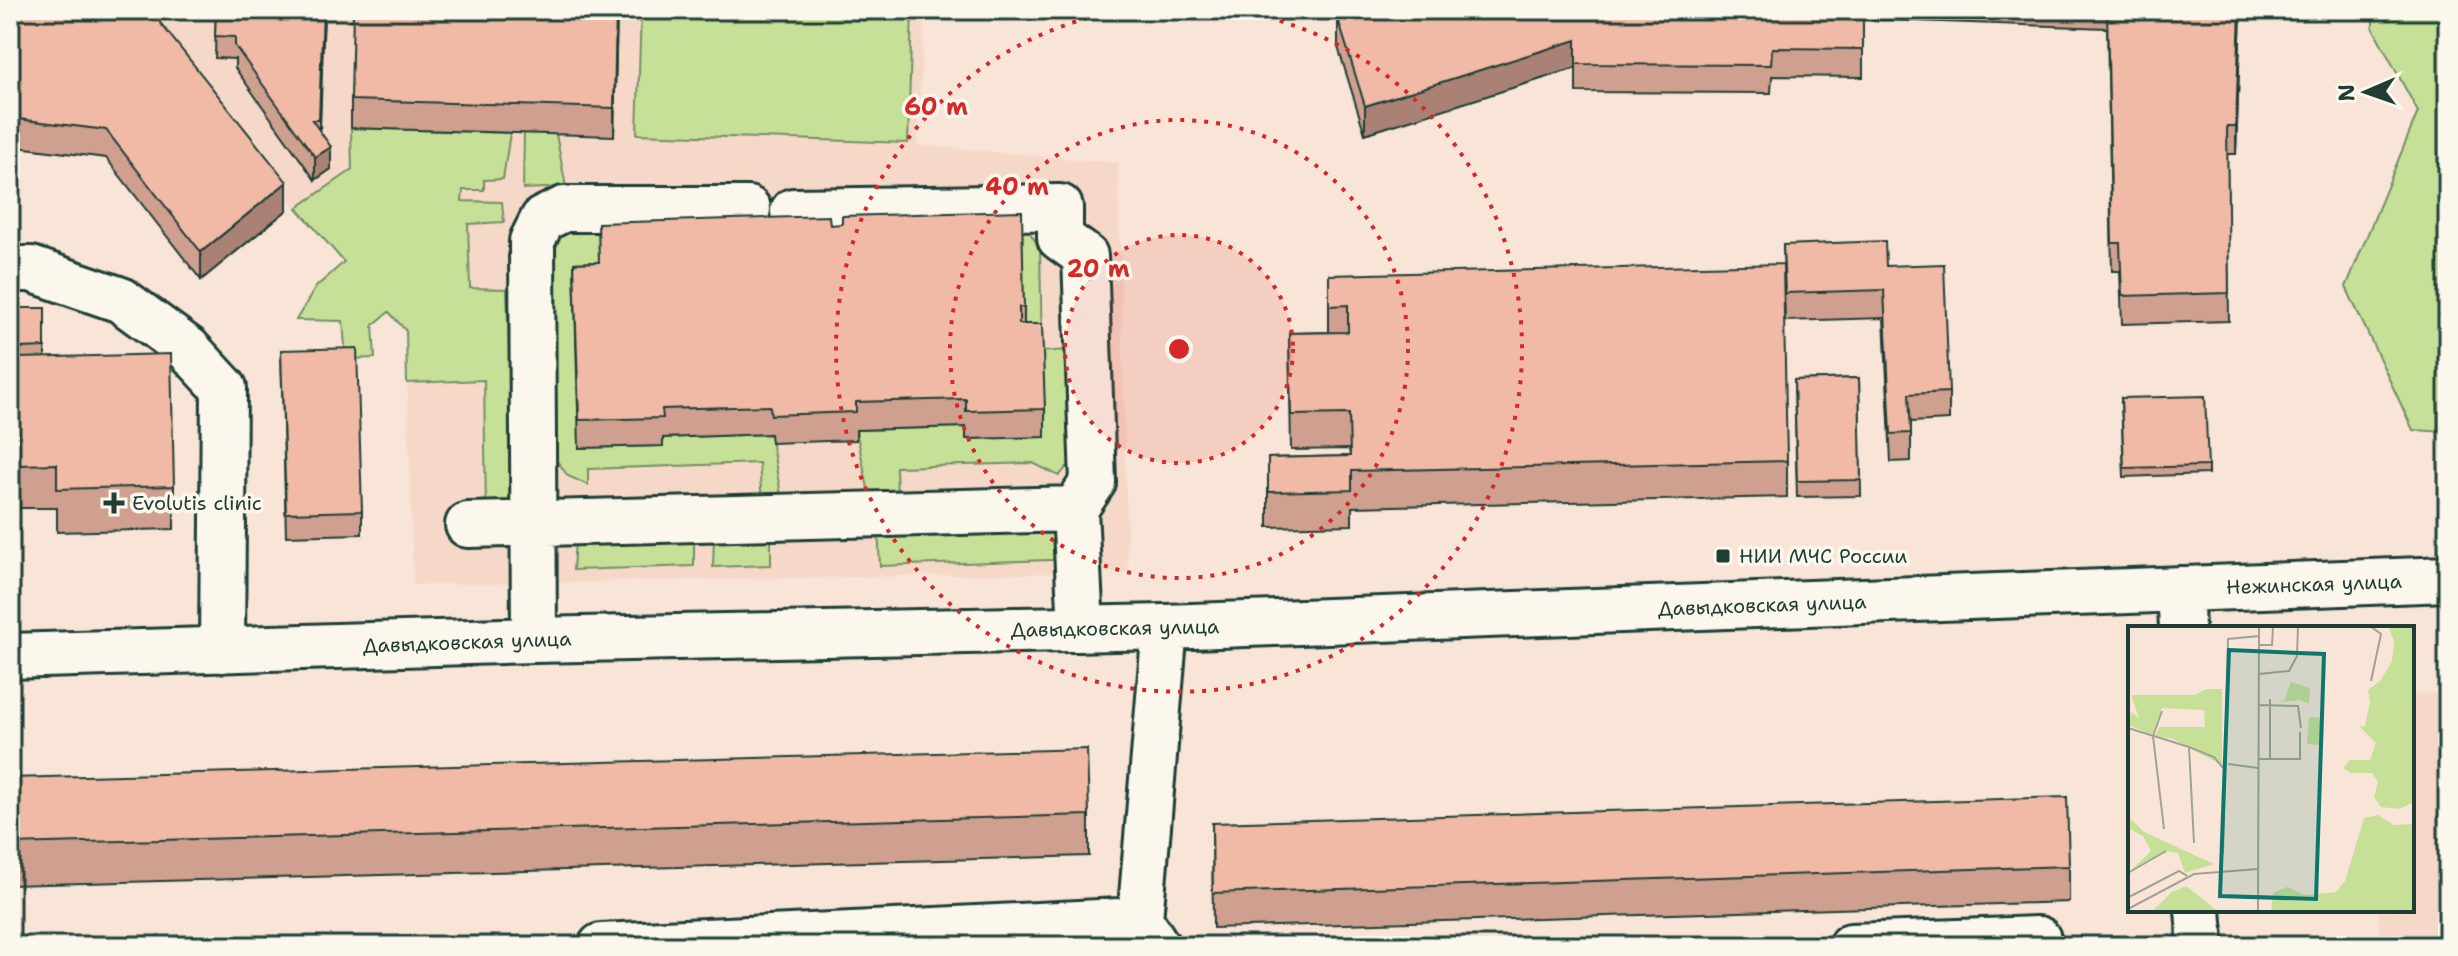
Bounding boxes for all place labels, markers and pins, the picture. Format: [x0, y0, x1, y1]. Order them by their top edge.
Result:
centre of rings [1165, 335, 1193, 363]
place label: Evolutis clinic [132, 490, 262, 516]
marker: Evolutis clinic [103, 492, 125, 514]
place label: НИИ МЧС России [1739, 543, 1907, 569]
marker: НИИ МЧС России [1714, 547, 1732, 565]

